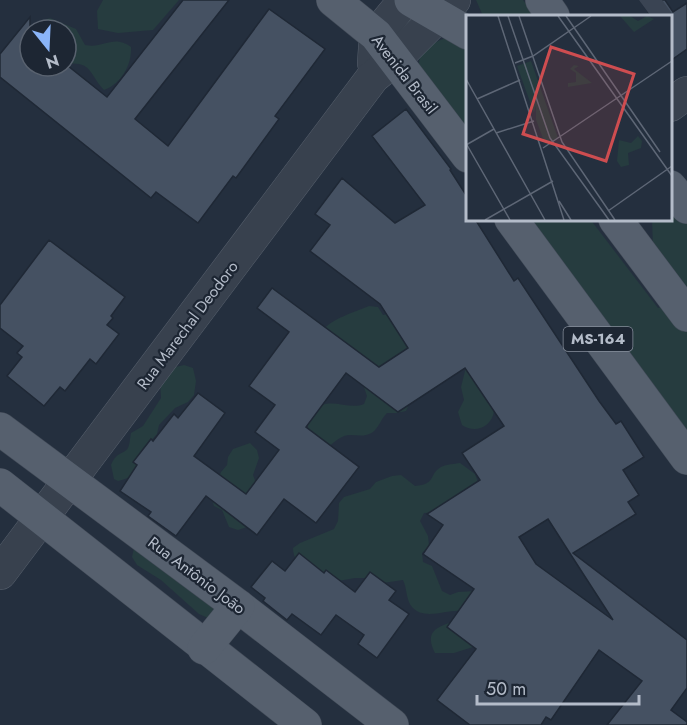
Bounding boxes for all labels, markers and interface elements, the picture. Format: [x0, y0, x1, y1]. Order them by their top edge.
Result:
inset map [466, 15, 672, 220]
north arrow [18, 18, 78, 78]
street label: Avenida Brasil [366, 30, 443, 119]
text: N [43, 49, 62, 75]
street label: Rua Marechal Deodoro [131, 256, 244, 394]
road number: MS-164 [564, 327, 632, 351]
street label: Rua Antônio João [143, 531, 250, 620]
scale bar [477, 668, 639, 706]
text: 50 m [486, 676, 526, 702]

